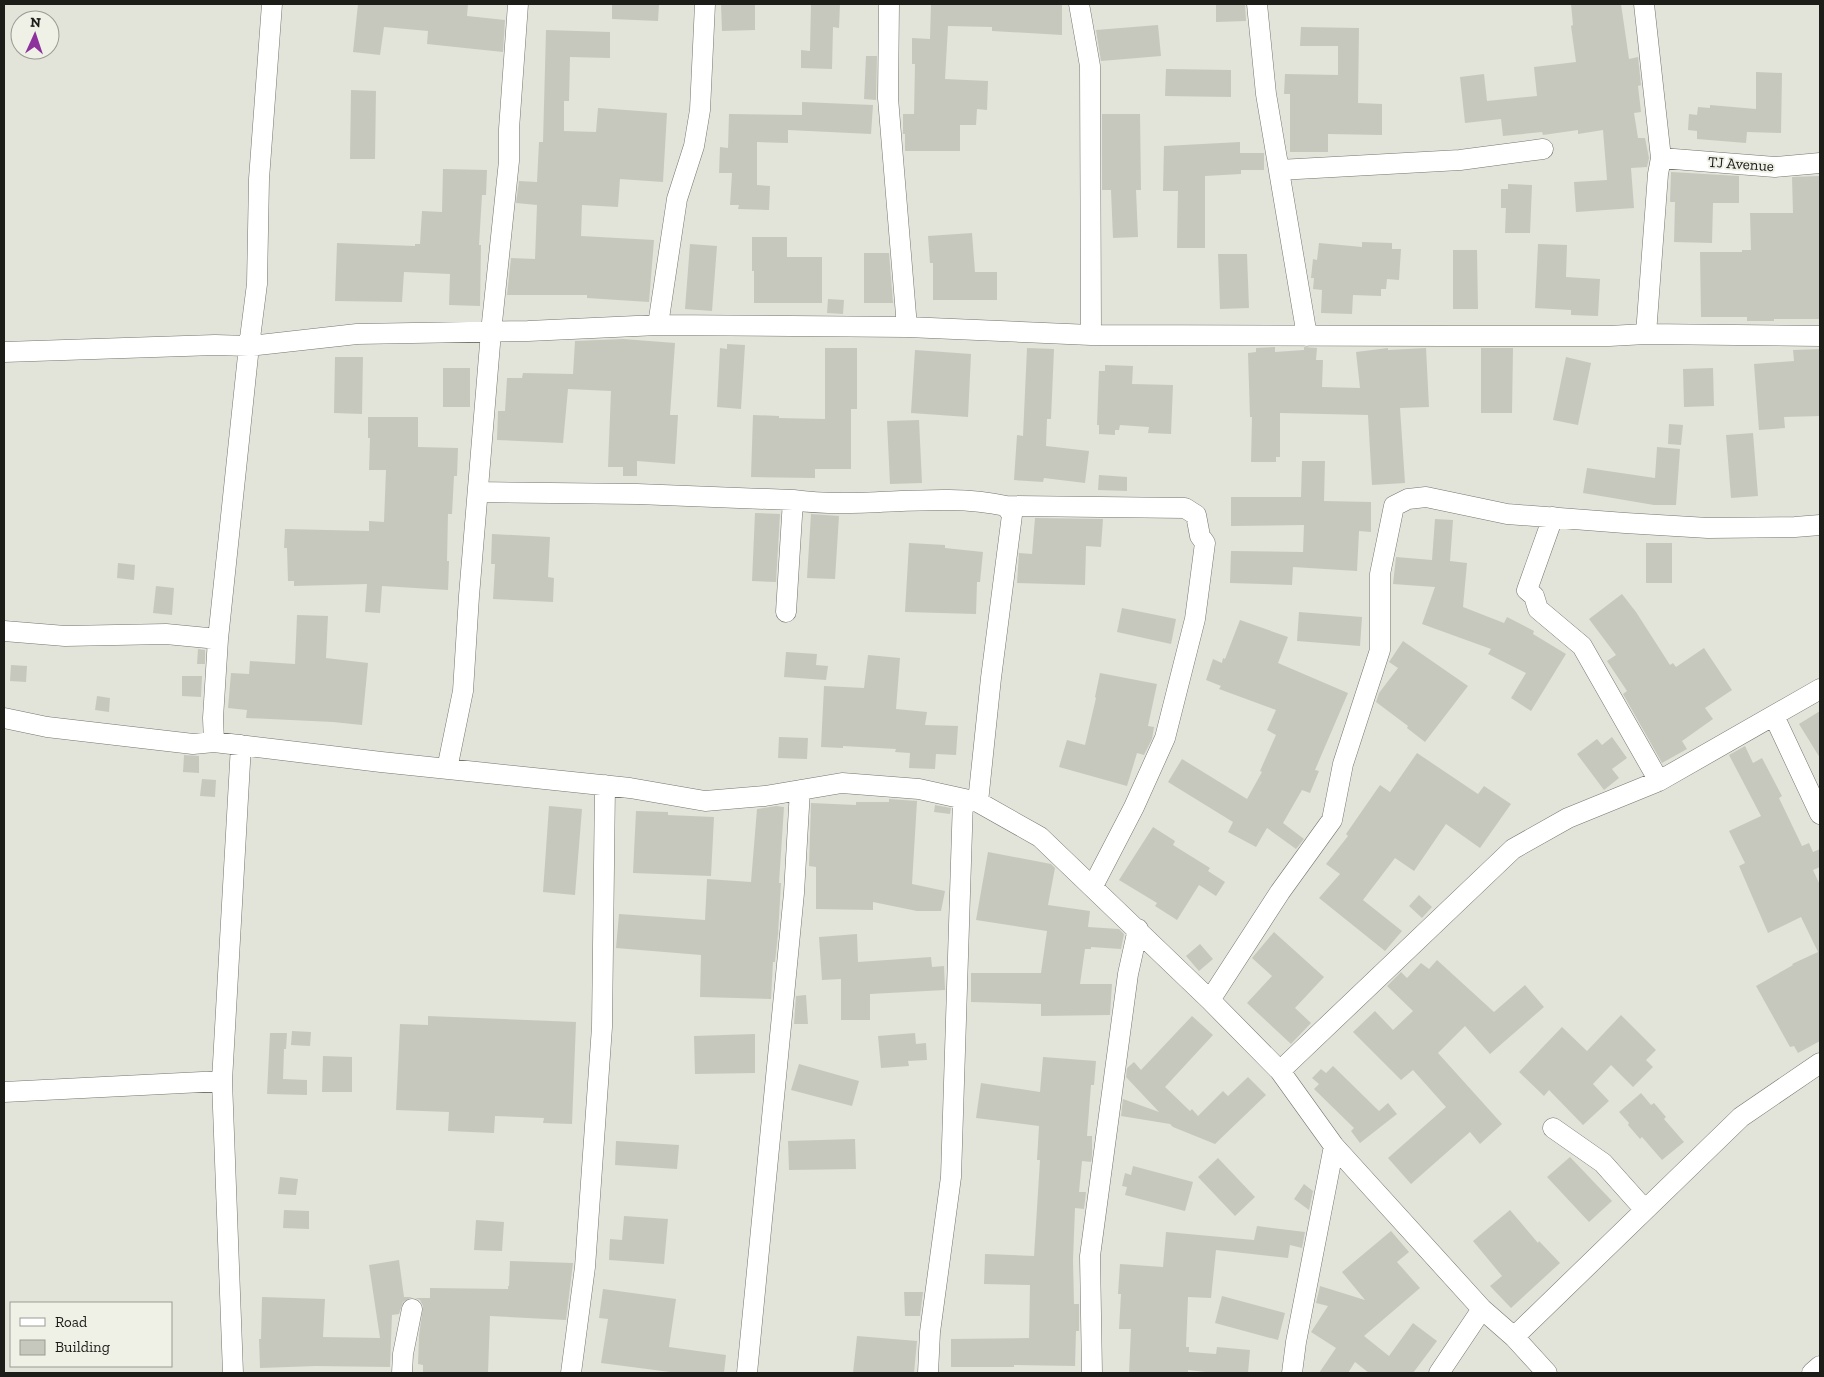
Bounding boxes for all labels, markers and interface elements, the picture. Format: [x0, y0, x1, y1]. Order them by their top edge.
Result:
north arrow [10, 10, 60, 60]
text: N [30, 14, 42, 31]
street label: TJ Avenue [1707, 153, 1775, 175]
legend [10, 1302, 172, 1367]
text: Road [55, 1313, 88, 1331]
text: Building [55, 1338, 110, 1356]

